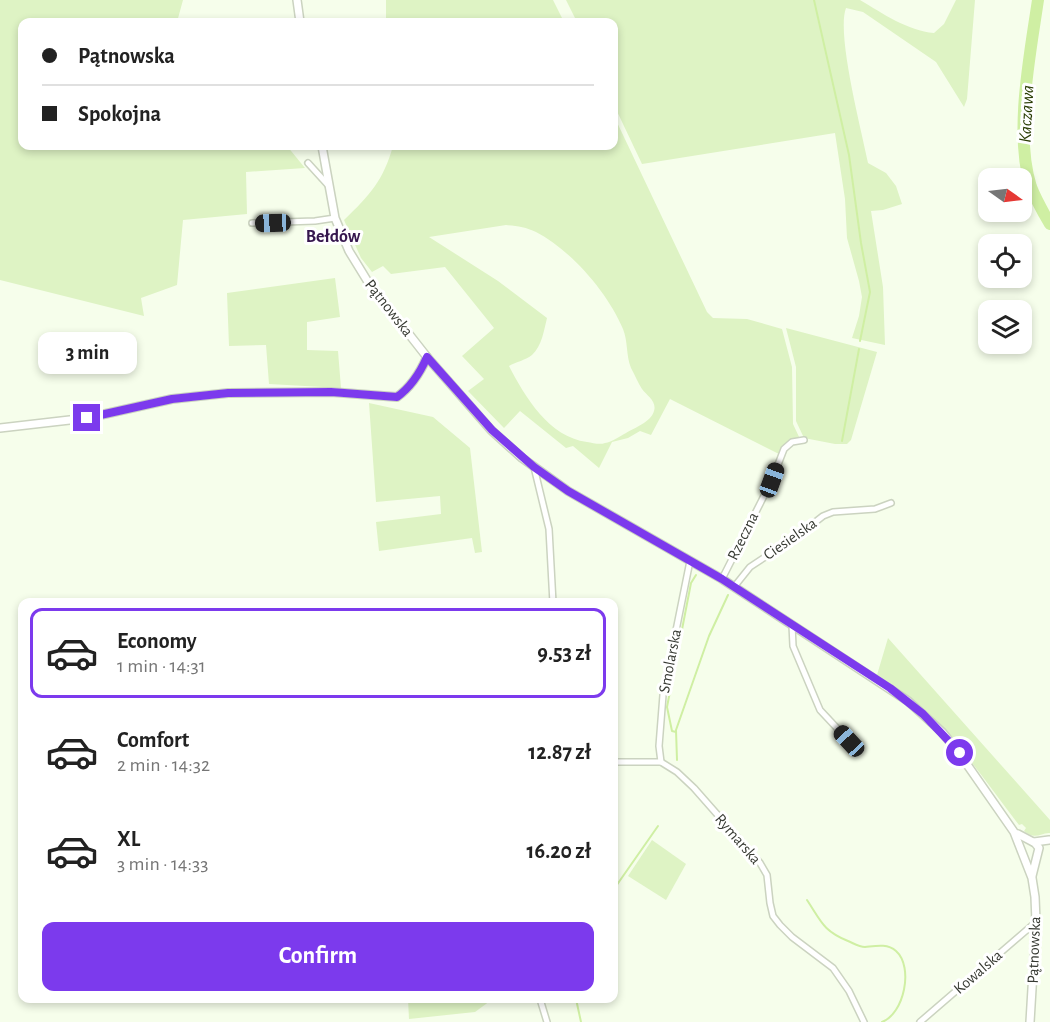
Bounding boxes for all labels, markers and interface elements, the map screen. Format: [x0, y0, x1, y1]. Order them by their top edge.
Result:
text: Pątnowska [78, 45, 175, 67]
water label: Kaczawa [1017, 85, 1038, 143]
text: Spokojna [78, 103, 161, 125]
north arrow [978, 168, 1032, 222]
map controls [978, 168, 1032, 354]
car [255, 213, 291, 233]
district label: Bełdów [306, 228, 361, 246]
button: locate [978, 234, 1032, 288]
street label: Pątnowska [362, 277, 416, 339]
button: layers [978, 300, 1032, 354]
callout: 3 min [38, 331, 136, 373]
text: 3 min [66, 343, 109, 363]
route end [73, 404, 100, 431]
car [757, 460, 787, 500]
street label: Rzeczna [725, 510, 761, 562]
street label: Ciesielska [760, 515, 820, 563]
icon: car [45, 626, 99, 680]
street label: Smolarska [656, 628, 684, 694]
text: Economy [117, 630, 197, 652]
text: 9.53 zł [537, 642, 591, 664]
text: 1 min · 14:31 [117, 656, 206, 676]
car [830, 722, 868, 760]
icon: car [45, 725, 99, 779]
text: Comfort [117, 729, 189, 751]
route start [946, 739, 973, 766]
text: 12.87 zł [528, 741, 591, 763]
text: 2 min · 14:32 [117, 755, 210, 775]
street label: Rymarska [711, 811, 764, 868]
icon: car [45, 824, 99, 878]
text: XL [117, 828, 140, 850]
text: 16.20 zł [527, 840, 591, 862]
text: 3 min · 14:33 [117, 854, 208, 874]
street label: Pątnowska [1025, 916, 1043, 984]
button: Confirm [42, 922, 594, 991]
street label: Kowalska [951, 947, 1005, 997]

